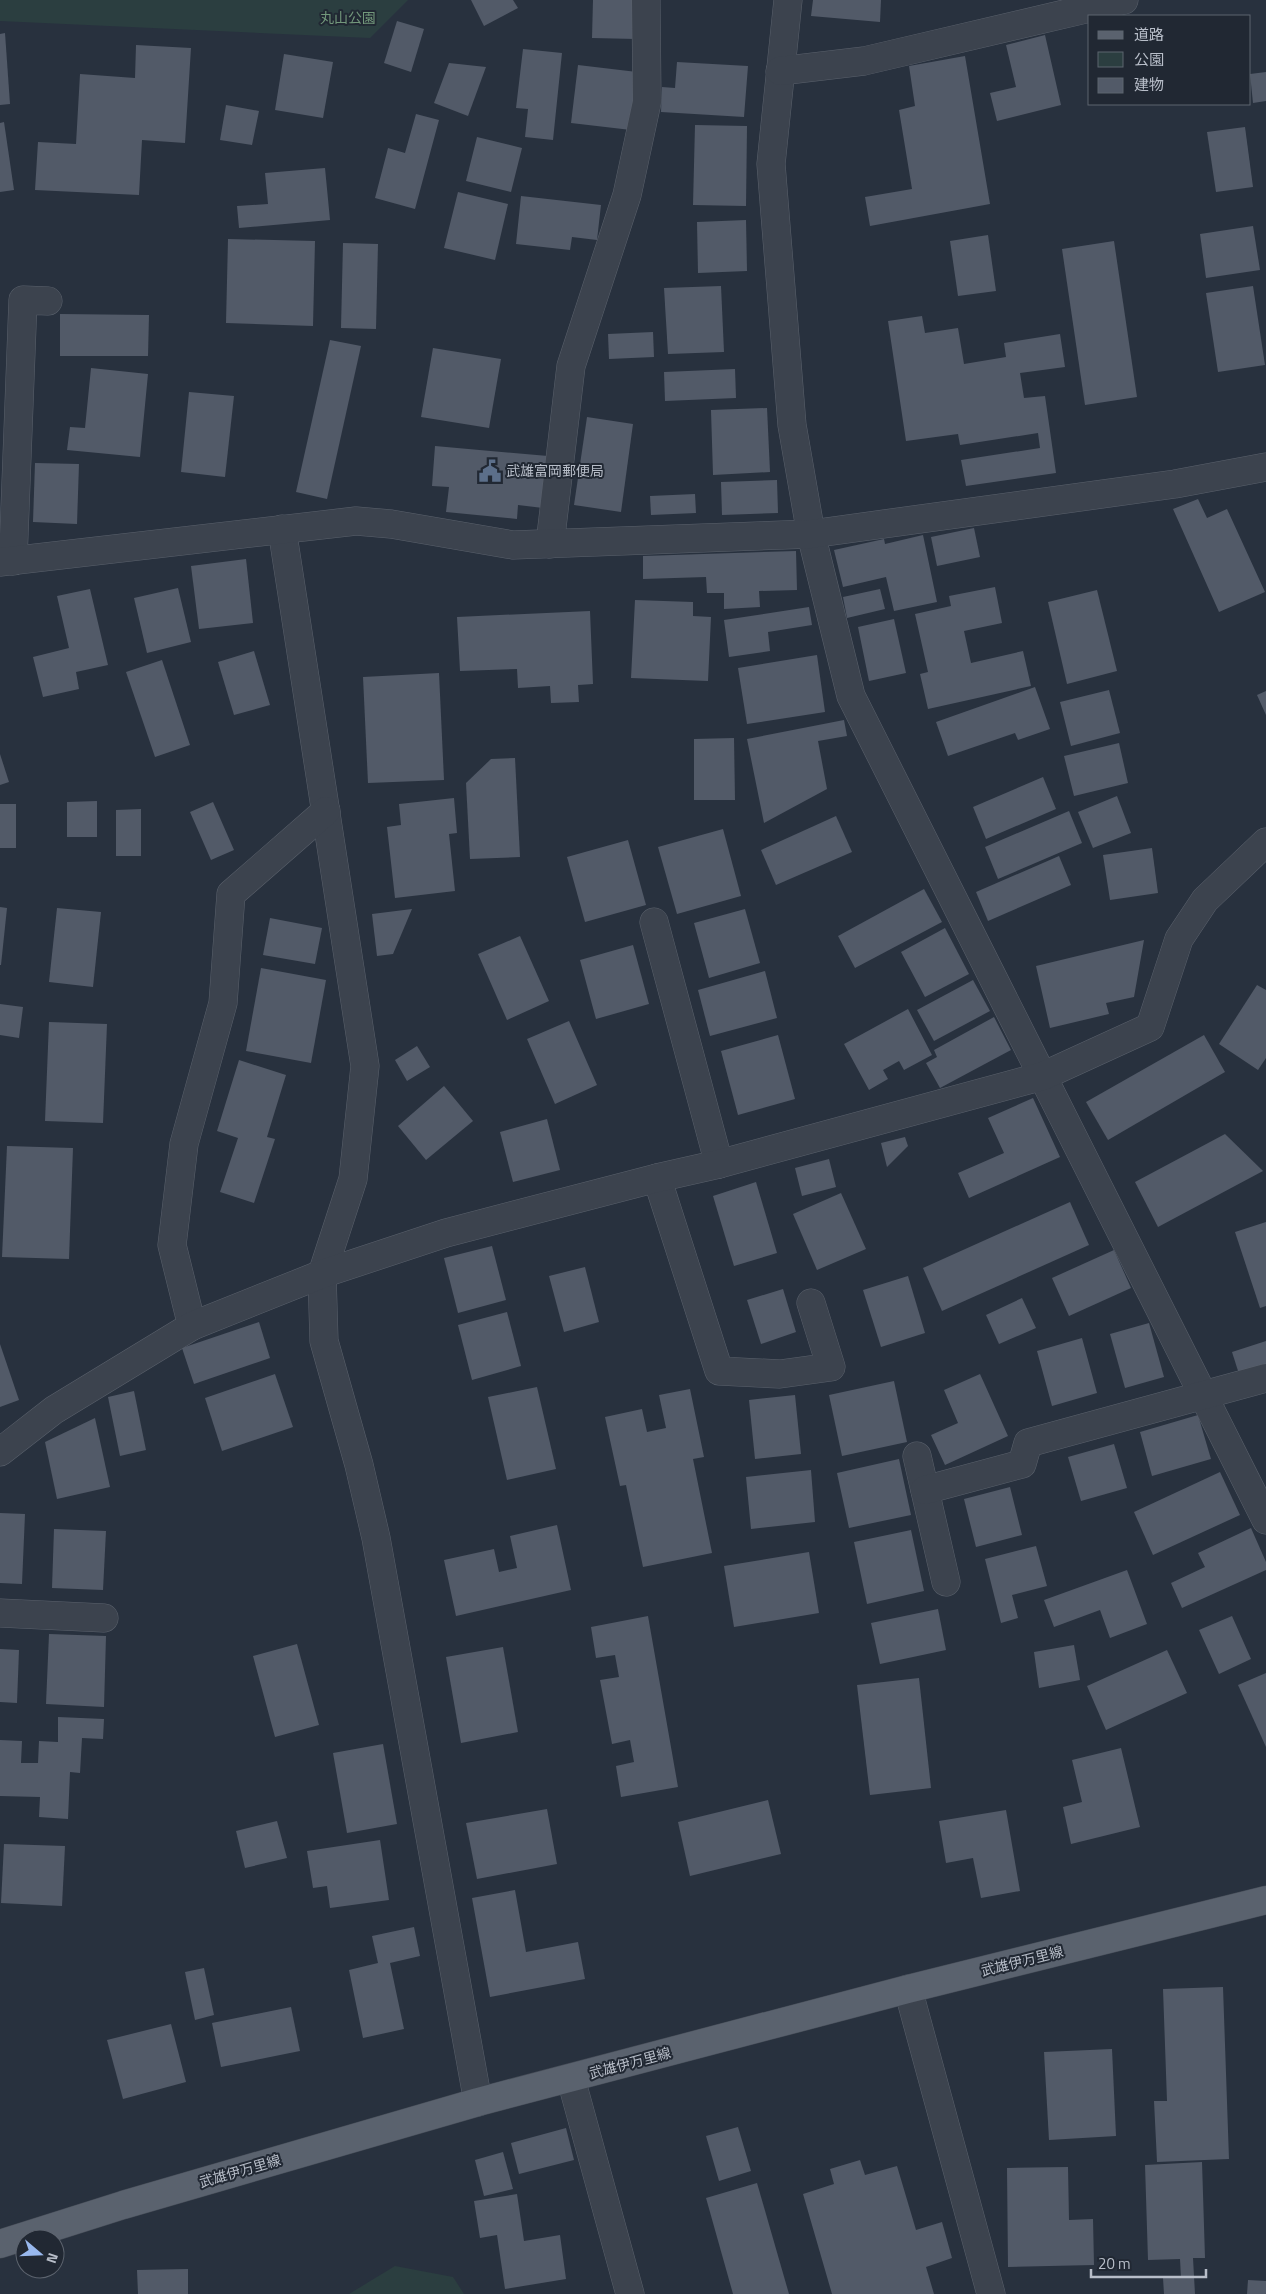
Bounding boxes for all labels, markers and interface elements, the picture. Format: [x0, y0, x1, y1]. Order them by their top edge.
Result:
park label: 丸山公園 [320, 7, 376, 28]
legend [1088, 15, 1251, 105]
text: 道路 [1134, 23, 1164, 46]
text: 公園 [1134, 48, 1164, 71]
text: 建物 [1134, 73, 1164, 96]
public building icon: 武雄富岡郵便局 [477, 458, 503, 484]
place label: 武雄富岡郵便局 [506, 460, 604, 481]
street label: 武雄伊万里線 [979, 1940, 1065, 1981]
street label: 武雄伊万里線 [587, 2042, 673, 2084]
street label: 武雄伊万里線 [197, 2149, 283, 2192]
north arrow [15, 2229, 65, 2279]
scale bar [1091, 2246, 1206, 2278]
text: N [41, 2250, 64, 2266]
text: 20 m [1098, 2252, 1131, 2275]

